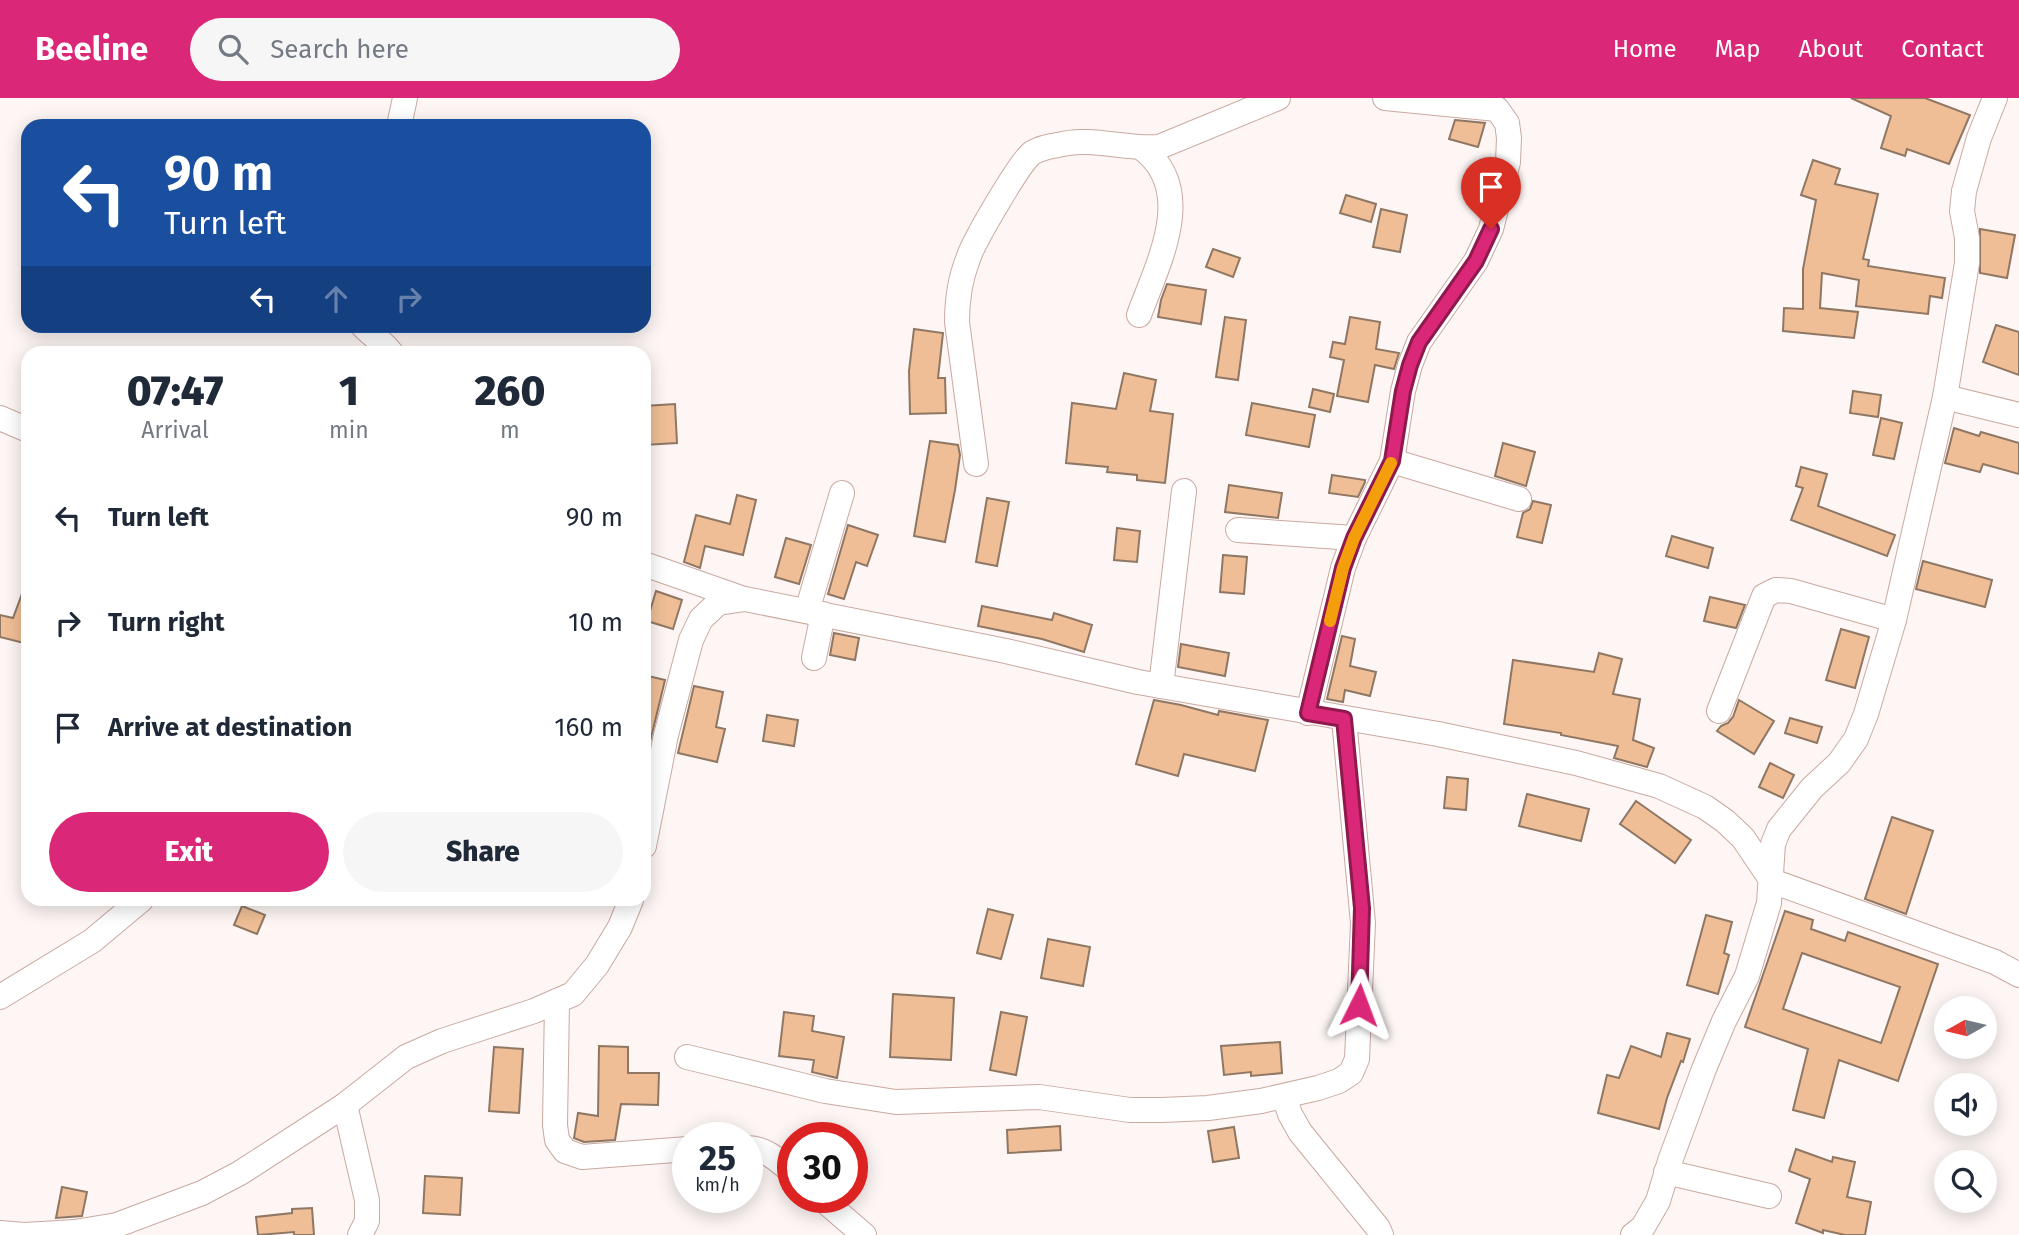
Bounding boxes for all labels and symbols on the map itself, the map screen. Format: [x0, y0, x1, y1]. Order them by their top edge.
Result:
pin [1461, 157, 1521, 229]
position arrow [1322, 968, 1396, 1042]
north arrow [1934, 996, 1997, 1059]
speed limit sign: 30 [777, 1122, 868, 1213]

